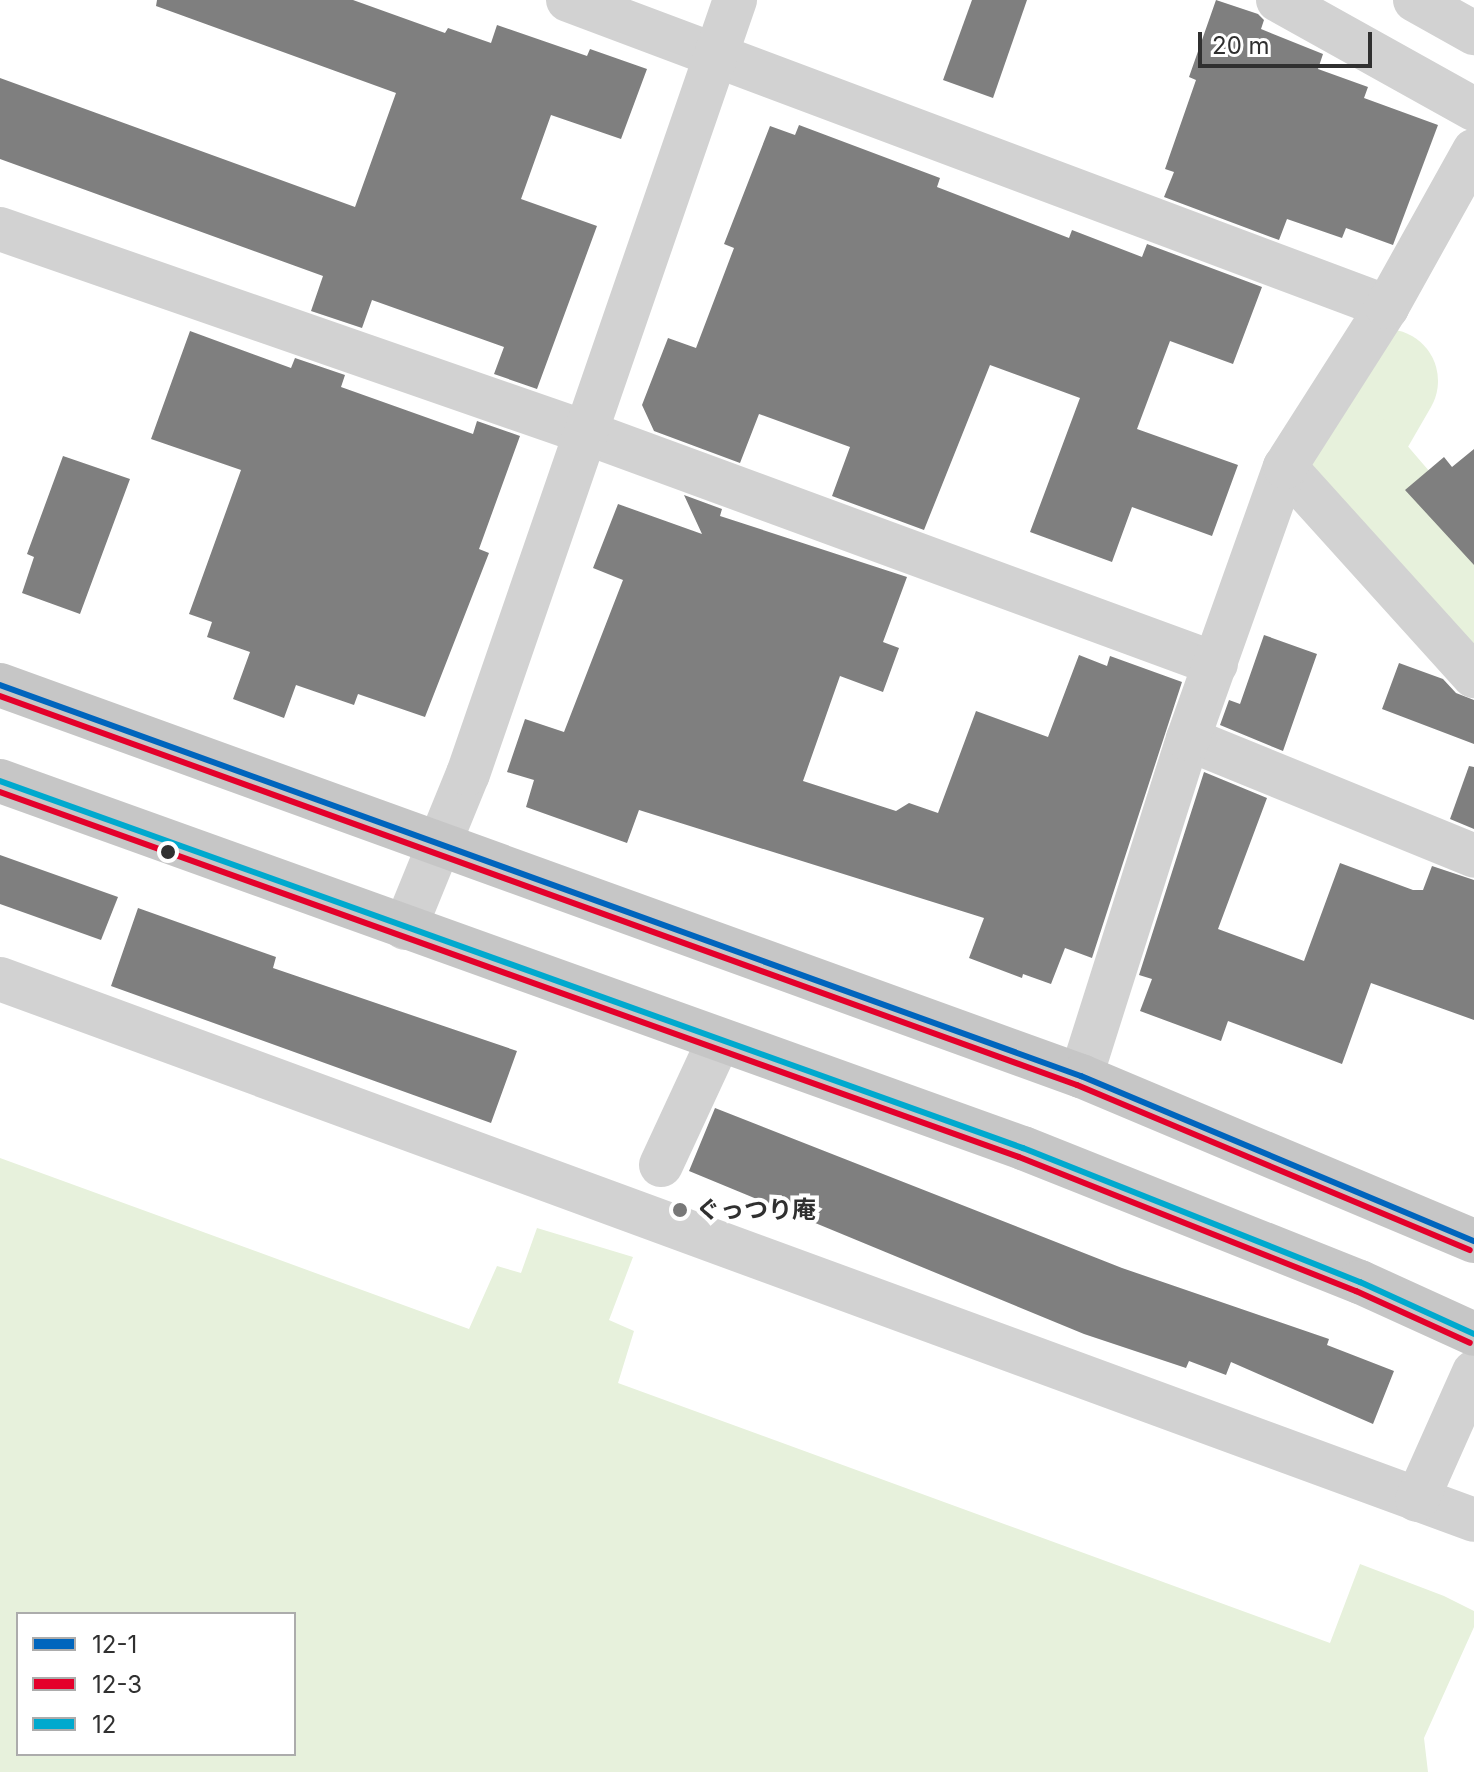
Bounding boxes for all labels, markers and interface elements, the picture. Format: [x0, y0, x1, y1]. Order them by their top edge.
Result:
scale bar [1202, 16, 1376, 66]
text: 20 m [1212, 31, 1270, 60]
unlabelled marker [160, 844, 176, 860]
place label: ぐっつり庵 [696, 1196, 816, 1224]
marker: ぐっつり庵 [671, 1201, 689, 1219]
legend [16, 1612, 296, 1756]
text: 12-1 [92, 1630, 137, 1659]
text: 12-3 [92, 1670, 142, 1699]
text: 12 [92, 1710, 116, 1739]

